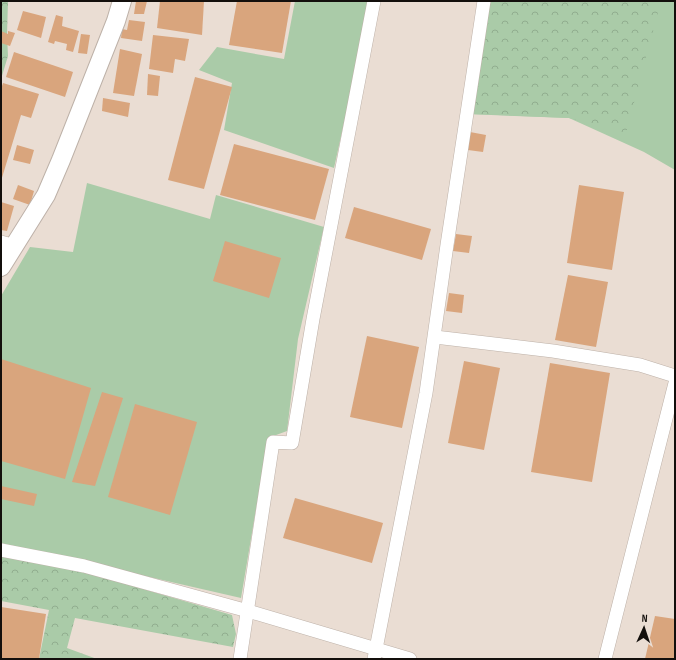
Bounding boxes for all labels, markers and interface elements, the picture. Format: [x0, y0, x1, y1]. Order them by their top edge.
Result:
north arrow [624, 608, 664, 648]
text: N [641, 612, 648, 625]

